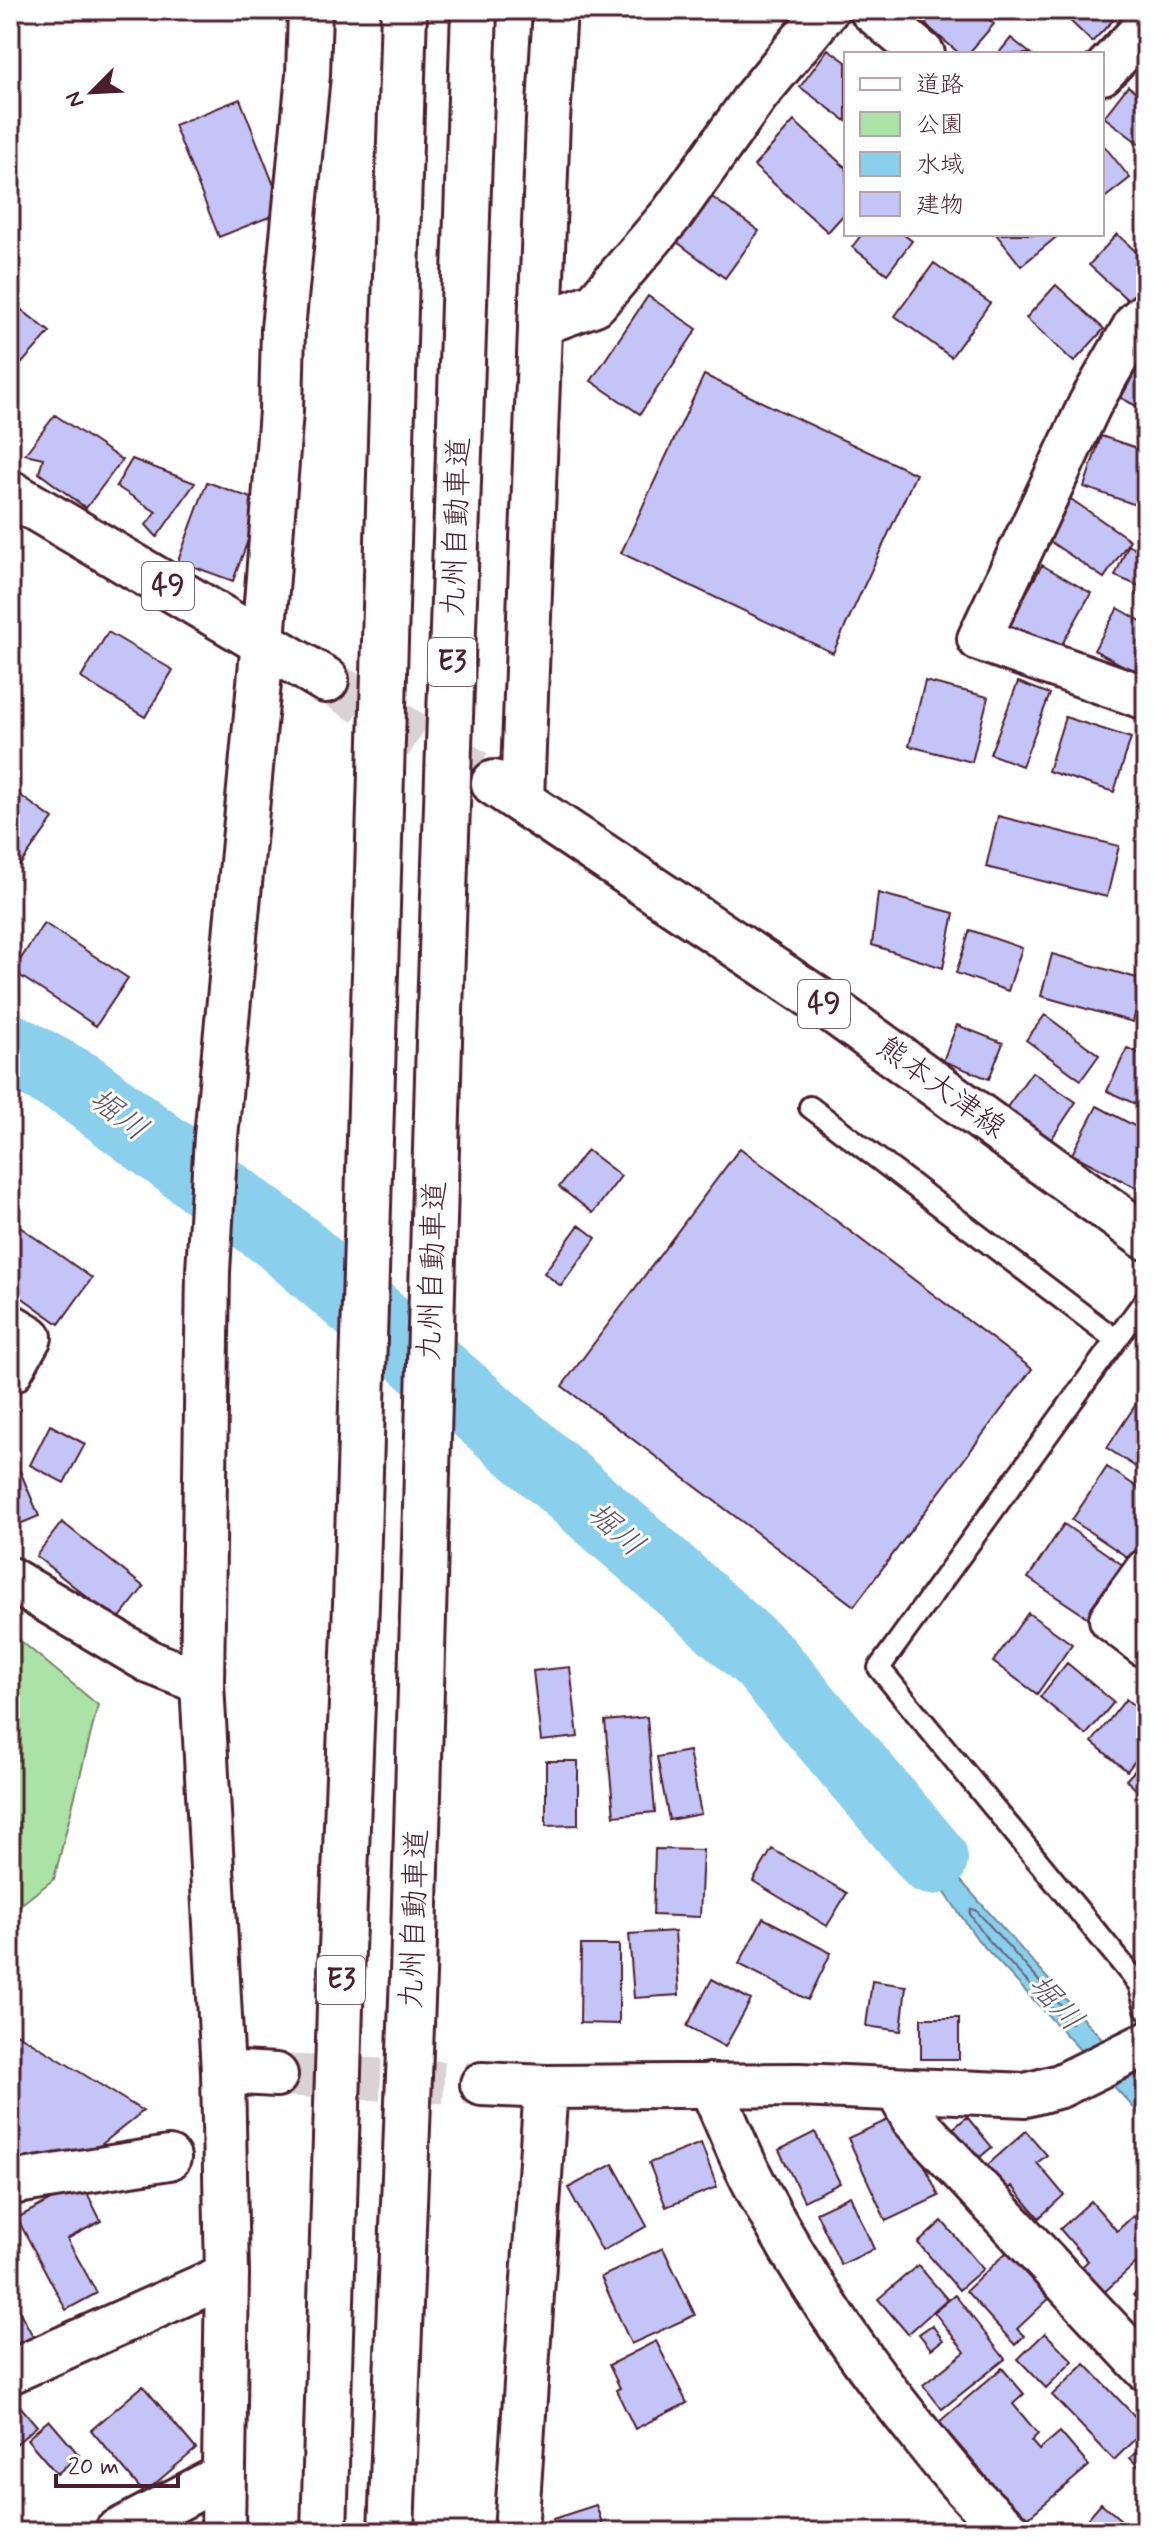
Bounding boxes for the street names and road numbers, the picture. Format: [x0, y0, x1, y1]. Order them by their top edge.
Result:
street label: 九州自動車道 [434, 436, 480, 618]
road number: 49 [142, 562, 194, 610]
road number: E3 [428, 638, 476, 686]
road number: 49 [798, 980, 850, 1028]
street label: 熊本大津線 [869, 1028, 1013, 1148]
street label: 九州自動車道 [410, 1180, 456, 1362]
street label: 九州自動車道 [392, 1828, 438, 2010]
road number: E3 [317, 1956, 365, 2004]

